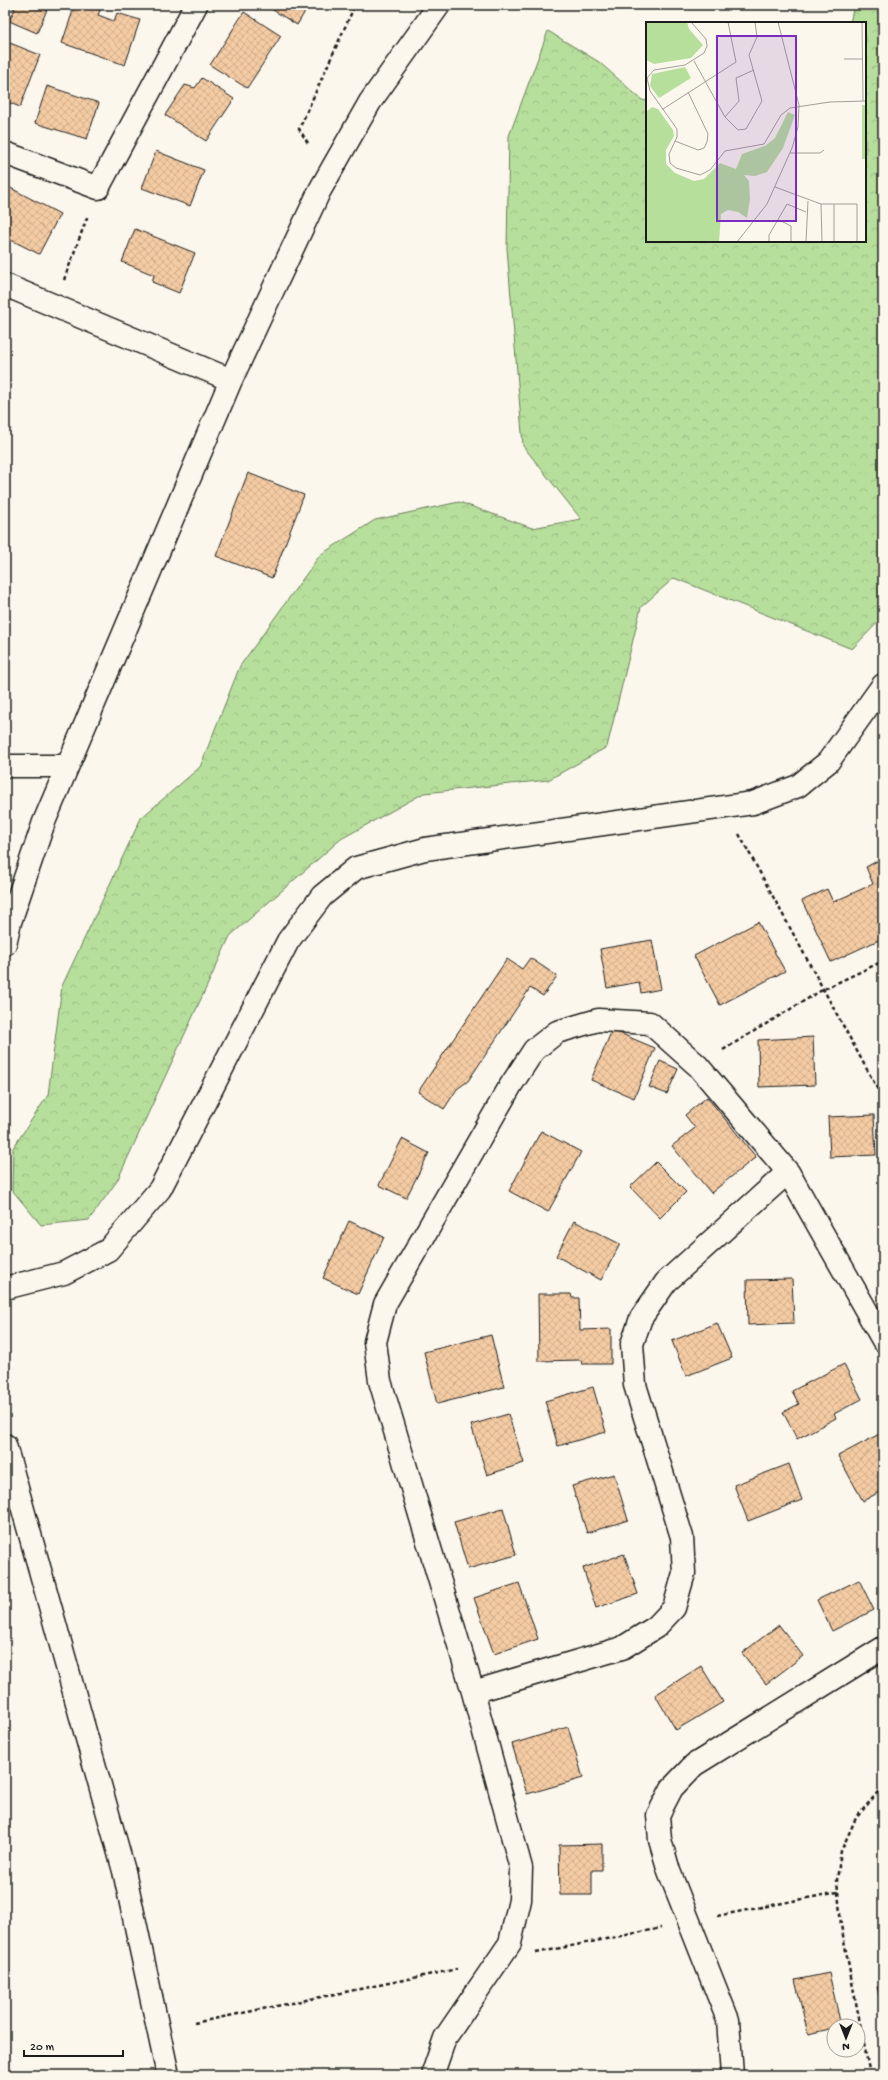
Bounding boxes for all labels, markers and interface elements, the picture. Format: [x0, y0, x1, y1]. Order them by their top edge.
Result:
inset map [646, 22, 866, 242]
north arrow [826, 2018, 866, 2058]
scale bar [24, 2032, 123, 2058]
text: N [842, 2040, 850, 2052]
text: 20 m [30, 2041, 55, 2055]

